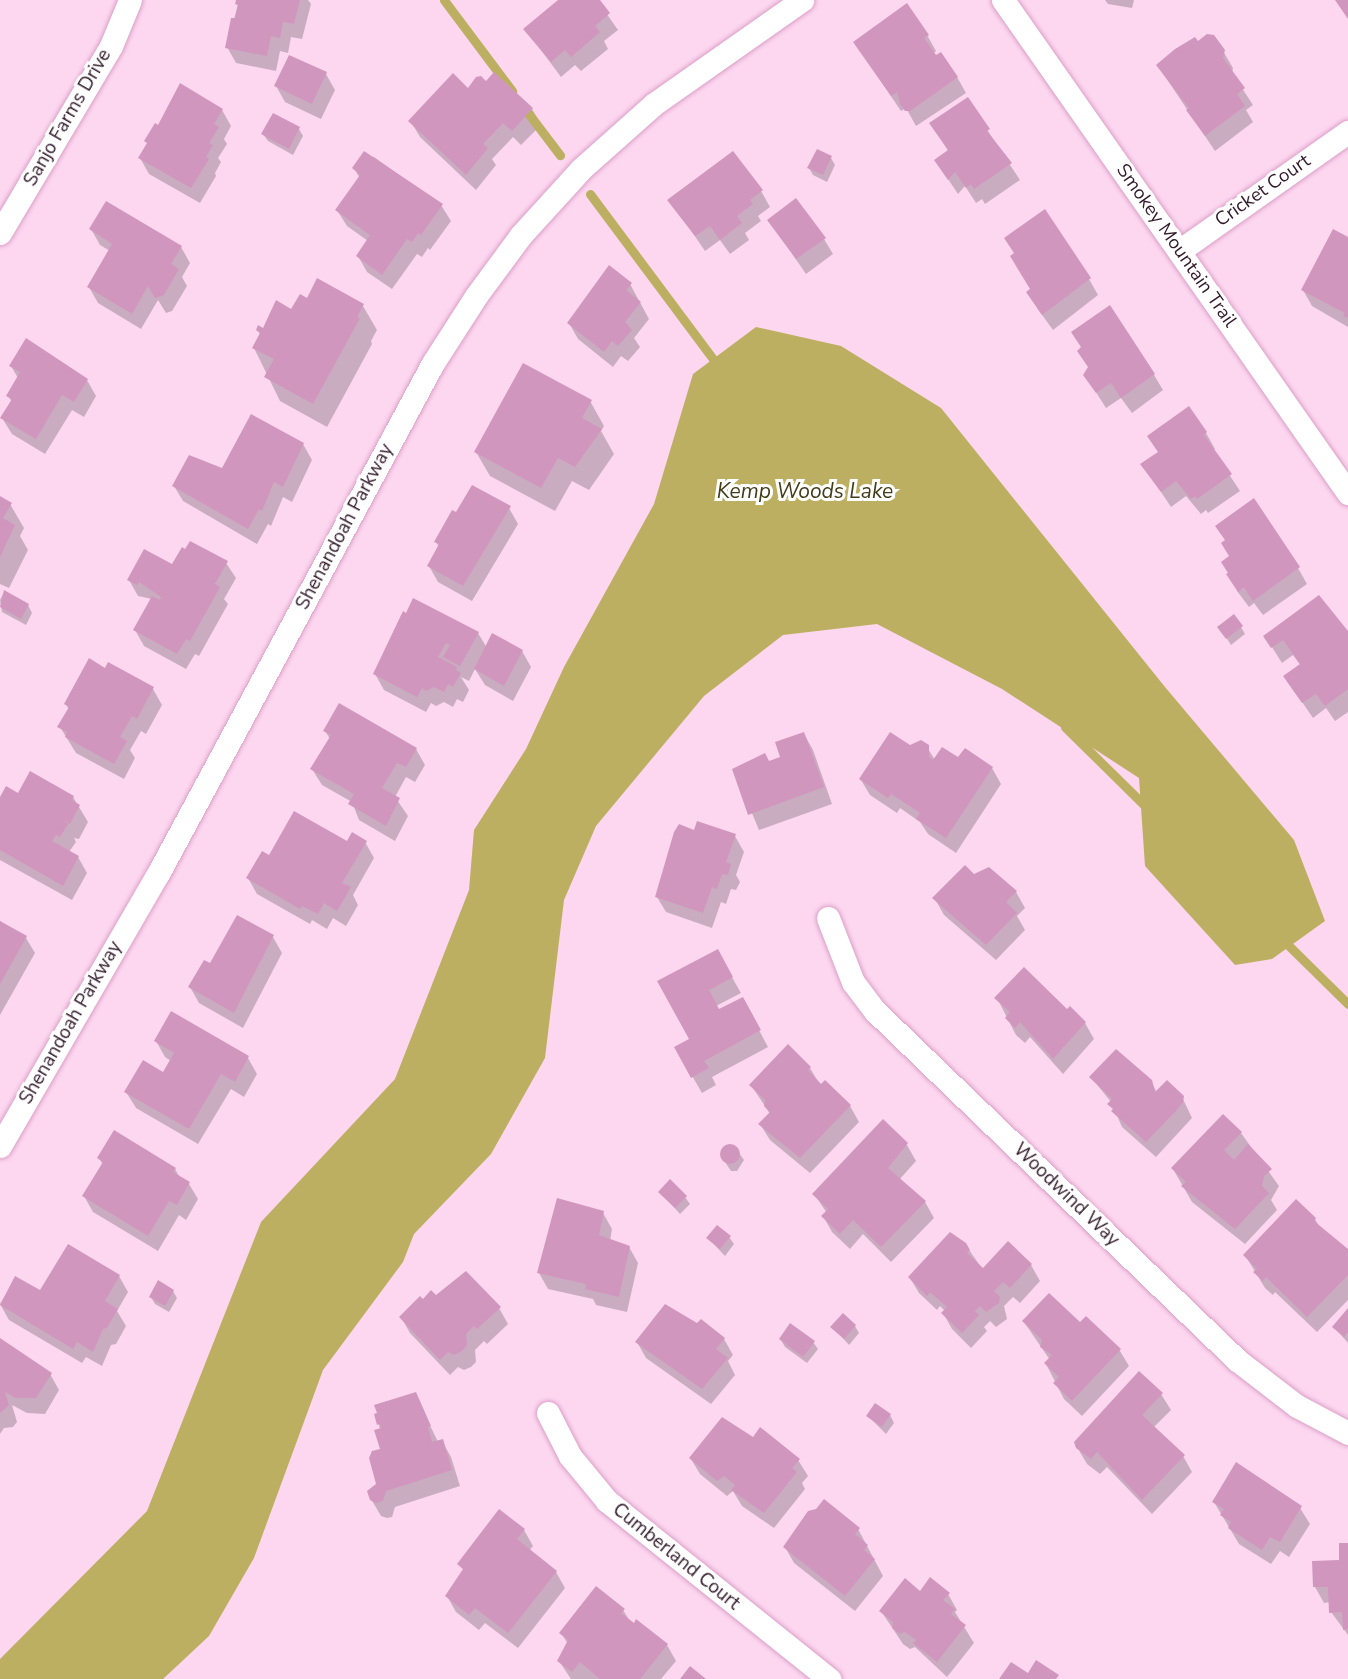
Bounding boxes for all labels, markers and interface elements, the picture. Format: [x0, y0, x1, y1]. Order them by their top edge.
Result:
street label: Sanjo Farms Drive [19, 45, 117, 191]
street label: Cricket Court [1211, 150, 1315, 232]
street label: Smokey Mountain Trail [1111, 160, 1241, 332]
street label: Shenandoah Parkway [292, 440, 398, 614]
water label: Kemp Woods Lake [717, 478, 893, 504]
street label: Shenandoah Parkway [15, 937, 127, 1109]
street label: Woodwind Way [1008, 1139, 1124, 1251]
street label: Cumberland Court [608, 1499, 744, 1615]

